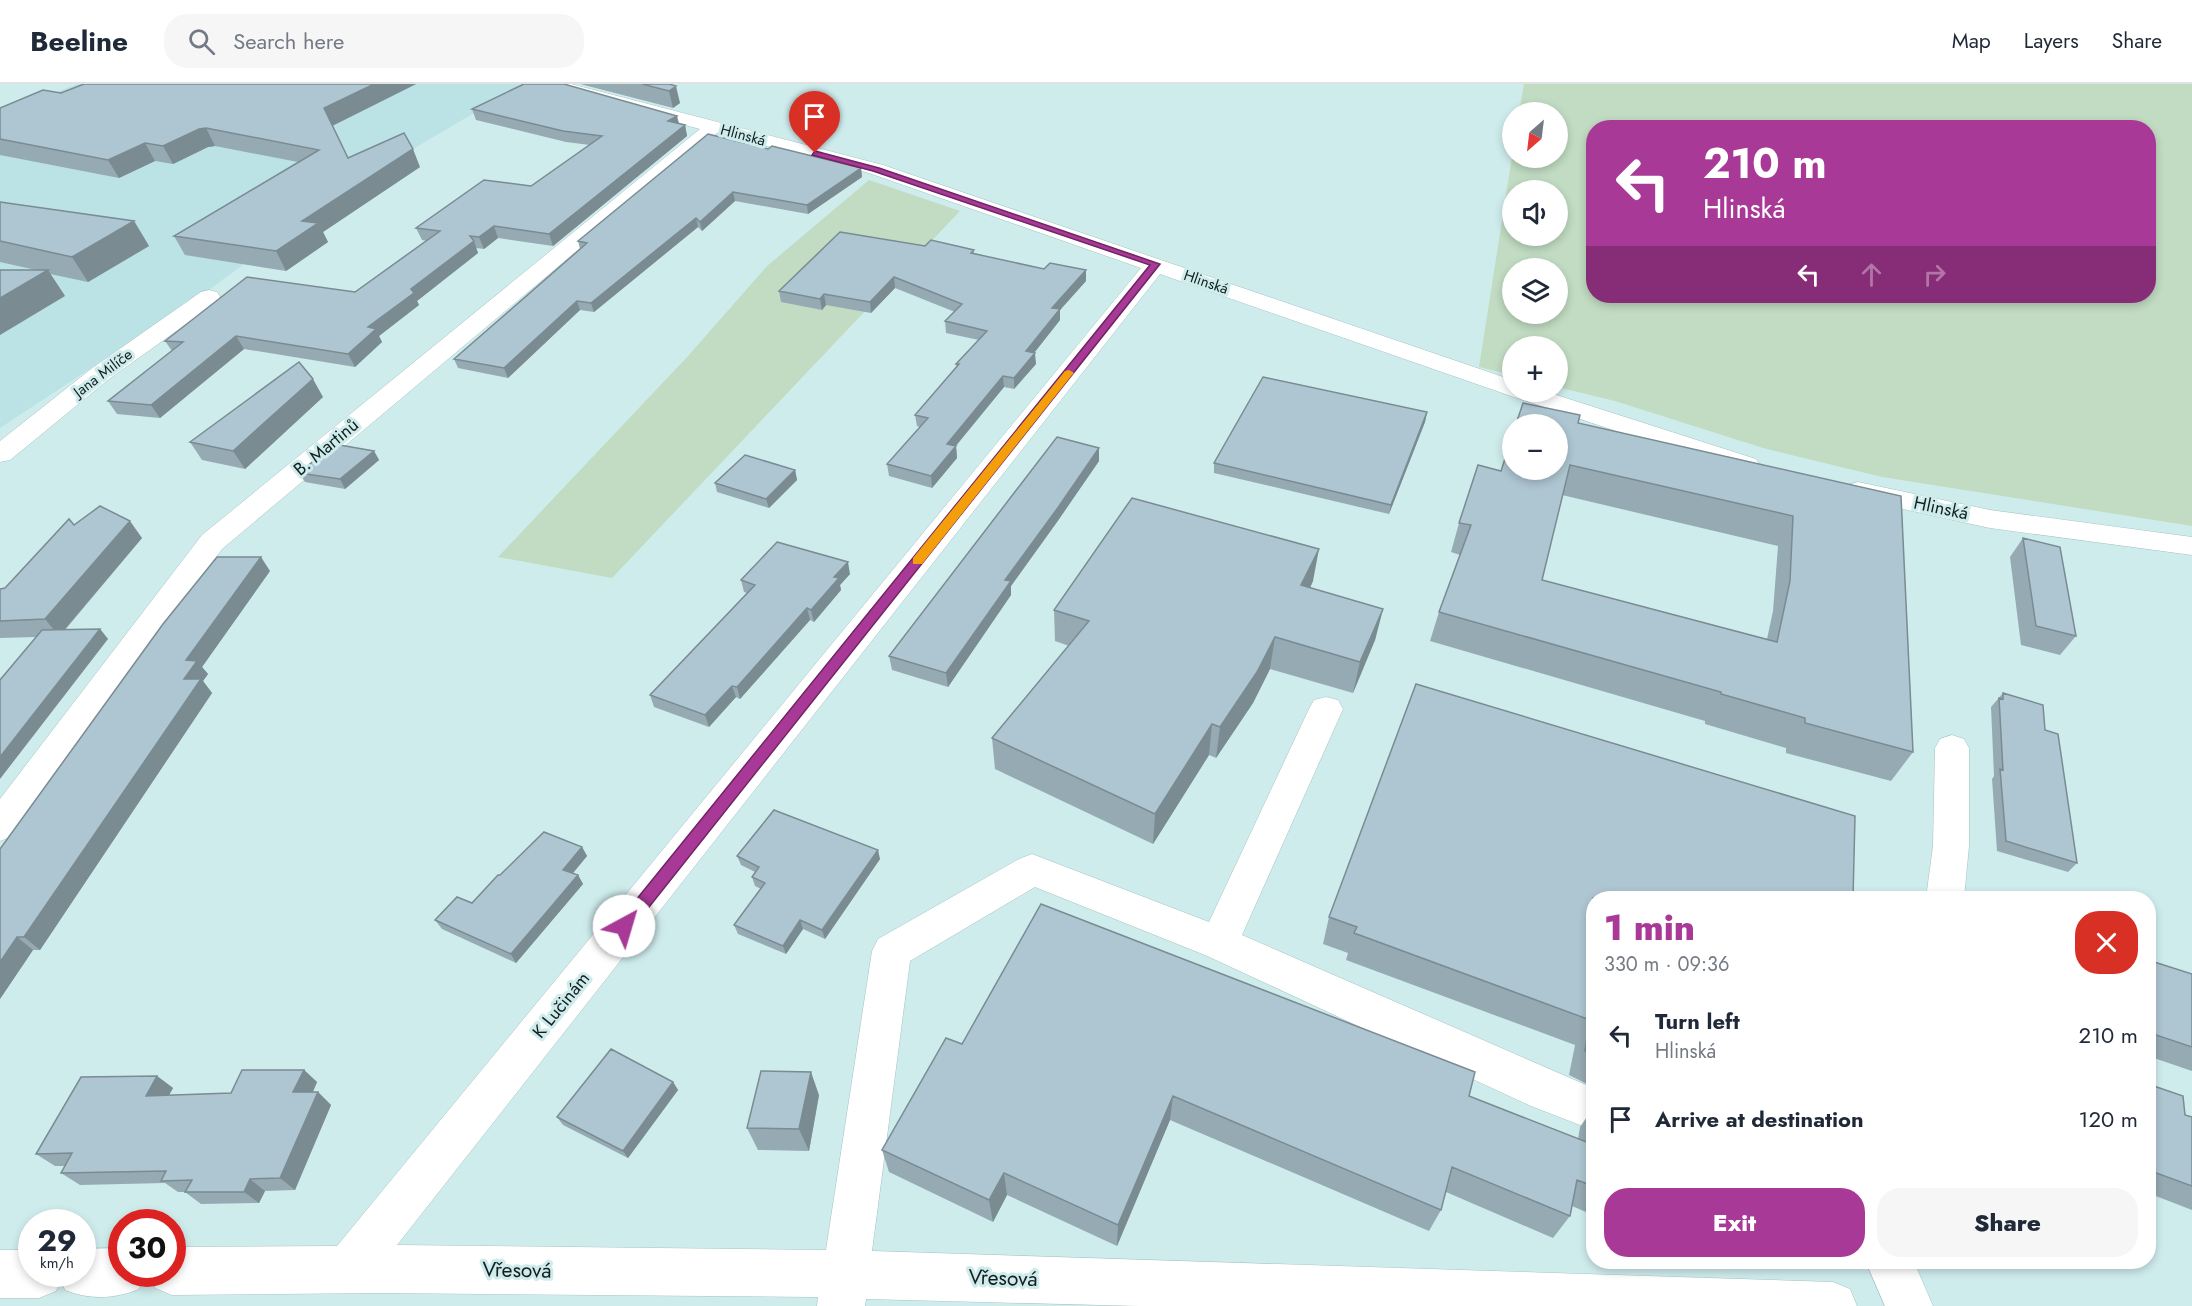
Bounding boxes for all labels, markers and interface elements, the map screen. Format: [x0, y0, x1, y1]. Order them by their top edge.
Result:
search box [164, 14, 584, 68]
text: Beeline [30, 21, 128, 62]
icon: search [185, 25, 218, 58]
text: Search here [233, 25, 344, 57]
text: Map [1952, 26, 1991, 56]
text: Layers [2024, 26, 2079, 56]
text: Share [2112, 26, 2162, 56]
pin [789, 91, 840, 153]
icon: arrive [798, 100, 831, 133]
north arrow [1502, 102, 1568, 168]
map controls [1502, 102, 1568, 480]
street label: Hlinská [718, 118, 768, 152]
text: 210 m [1703, 133, 1827, 194]
icon: left [1604, 144, 1682, 222]
button: sound [1502, 180, 1568, 246]
text: Hlinská [1703, 189, 1786, 228]
button: layers [1502, 258, 1568, 324]
icon: left [1792, 258, 1825, 291]
icon: ahead [1855, 258, 1888, 291]
icon: right [1918, 258, 1951, 291]
street label: Hlinská [1181, 264, 1231, 300]
button: + [1502, 336, 1568, 402]
street label: Jana Milíče [67, 343, 137, 404]
street label: B. Martinů [288, 412, 364, 482]
button: − [1502, 414, 1568, 480]
street label: Hlinská [1911, 490, 1971, 526]
position arrow [592, 894, 656, 958]
text: 1 min [1604, 901, 1695, 953]
button: close [2075, 911, 2138, 974]
text: 330 m · 09:36 [1604, 950, 1729, 979]
street label: K Lučinám [526, 966, 596, 1044]
text: Turn left [1655, 1005, 1740, 1037]
icon: left [1604, 1019, 1637, 1052]
text: 210 m [2079, 1019, 2138, 1051]
text: Hlinská [1655, 1037, 1716, 1066]
icon: arrive [1604, 1103, 1637, 1136]
text: Arrive at destination [1655, 1103, 1864, 1135]
text: 120 m [2079, 1103, 2138, 1135]
button: Exit [1604, 1188, 1865, 1257]
button: Share [1877, 1188, 2138, 1257]
speed limit sign: 30 [108, 1209, 186, 1287]
text: 29 [37, 1219, 77, 1262]
text: km/h [40, 1252, 74, 1274]
street label: Vřesová [482, 1254, 552, 1286]
street label: Vřesová [968, 1262, 1038, 1294]

